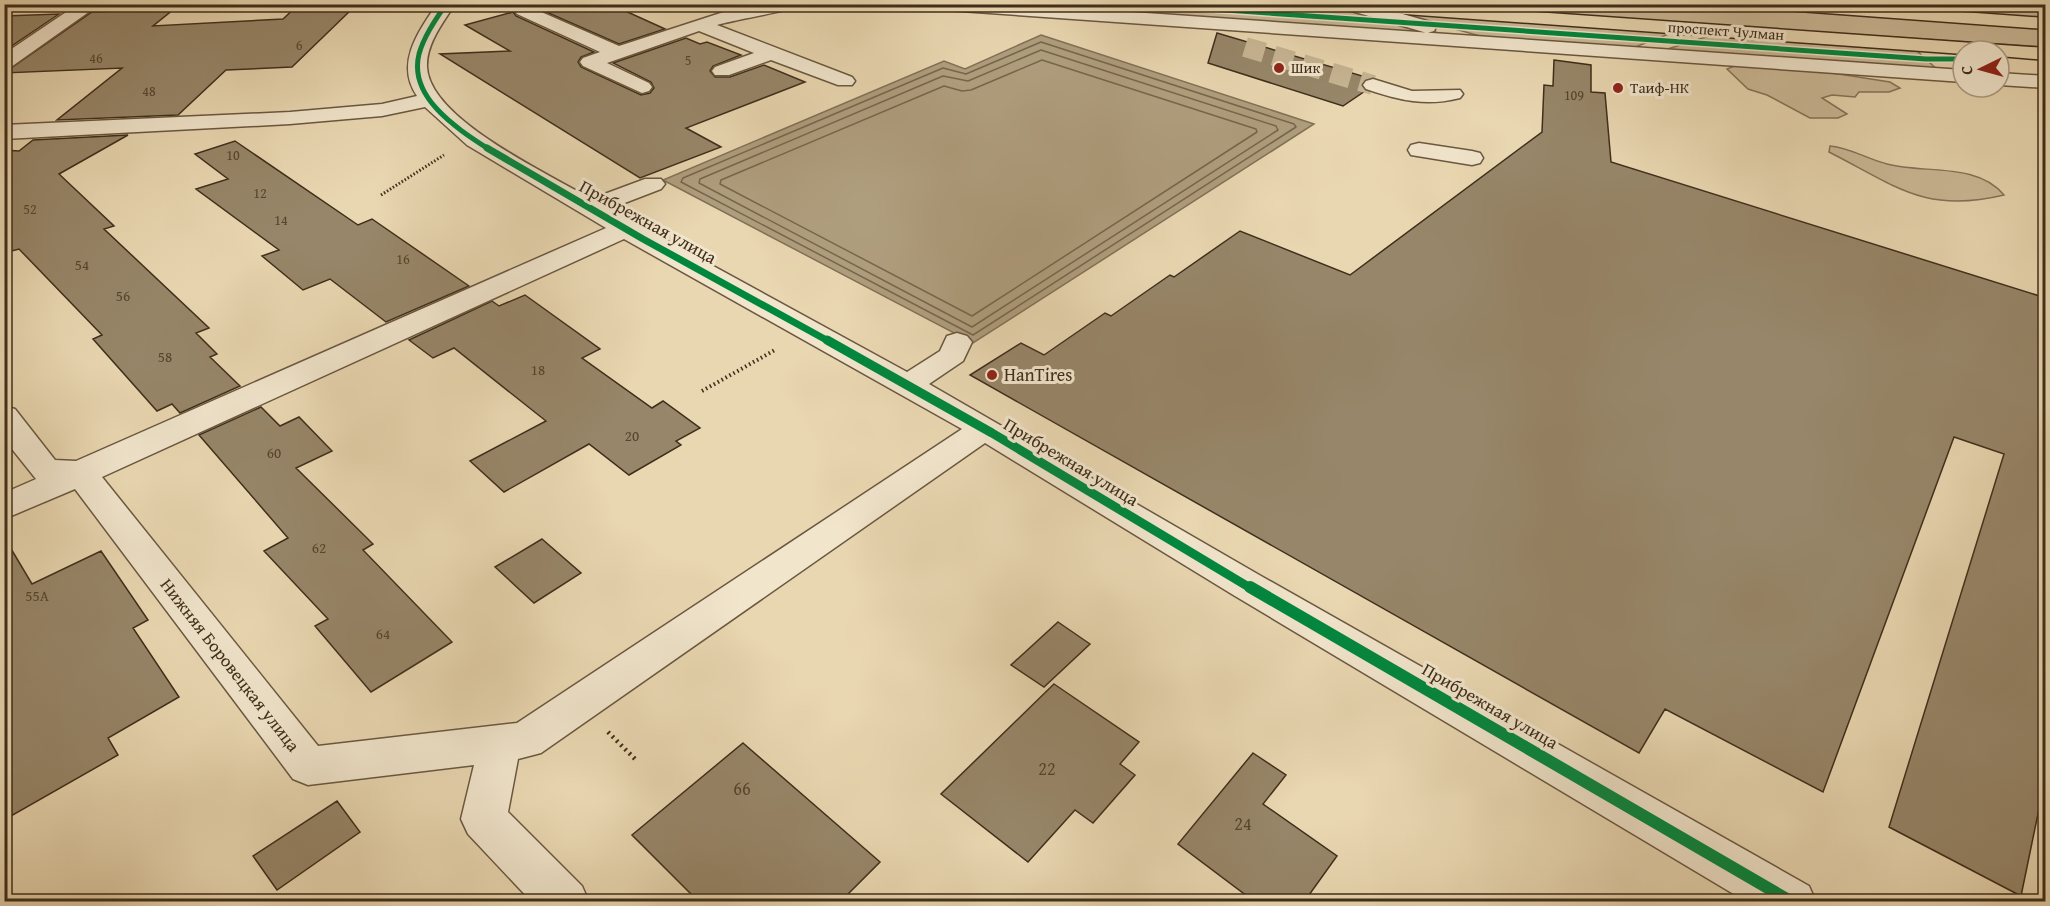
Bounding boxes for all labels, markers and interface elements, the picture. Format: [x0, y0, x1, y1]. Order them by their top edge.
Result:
street label: проспект Чулман [1667, 16, 1785, 45]
house number: 6 [296, 35, 303, 55]
north arrow [1951, 39, 2011, 99]
house number: 46 [89, 48, 103, 68]
house number: 5 [685, 50, 691, 70]
place label: Шик [1291, 57, 1320, 78]
marker: Шик [1272, 61, 1286, 75]
text: С [1954, 65, 1978, 76]
place label: Таиф-НК [1630, 77, 1690, 98]
house number: 48 [142, 81, 156, 101]
marker: Таиф-НК [1611, 81, 1625, 95]
house number: 109 [1564, 85, 1584, 105]
house number: 10 [226, 145, 240, 165]
street label: Прибрежная улица [575, 173, 722, 271]
house number: 12 [253, 183, 267, 203]
house number: 52 [23, 199, 37, 219]
house number: 14 [274, 210, 288, 230]
house number: 16 [396, 249, 410, 269]
house number: 54 [75, 254, 89, 275]
house number: 56 [116, 285, 130, 306]
house number: 58 [158, 346, 172, 367]
house number: 18 [531, 359, 545, 380]
place label: HanTires [1004, 361, 1072, 388]
marker: HanTires [985, 368, 999, 382]
street label: Прибрежная улица [999, 411, 1144, 513]
house number: 20 [625, 425, 639, 446]
house number: 60 [267, 442, 281, 463]
house number: 62 [312, 537, 326, 558]
street label: Нижняя Боровецкая улица [154, 572, 307, 758]
house number: 55А [25, 585, 49, 606]
house number: 64 [376, 623, 390, 644]
street label: Прибрежная улица [1417, 656, 1564, 756]
house number: 22 [1038, 755, 1056, 782]
house number: 66 [733, 775, 751, 802]
house number: 24 [1234, 810, 1252, 837]

